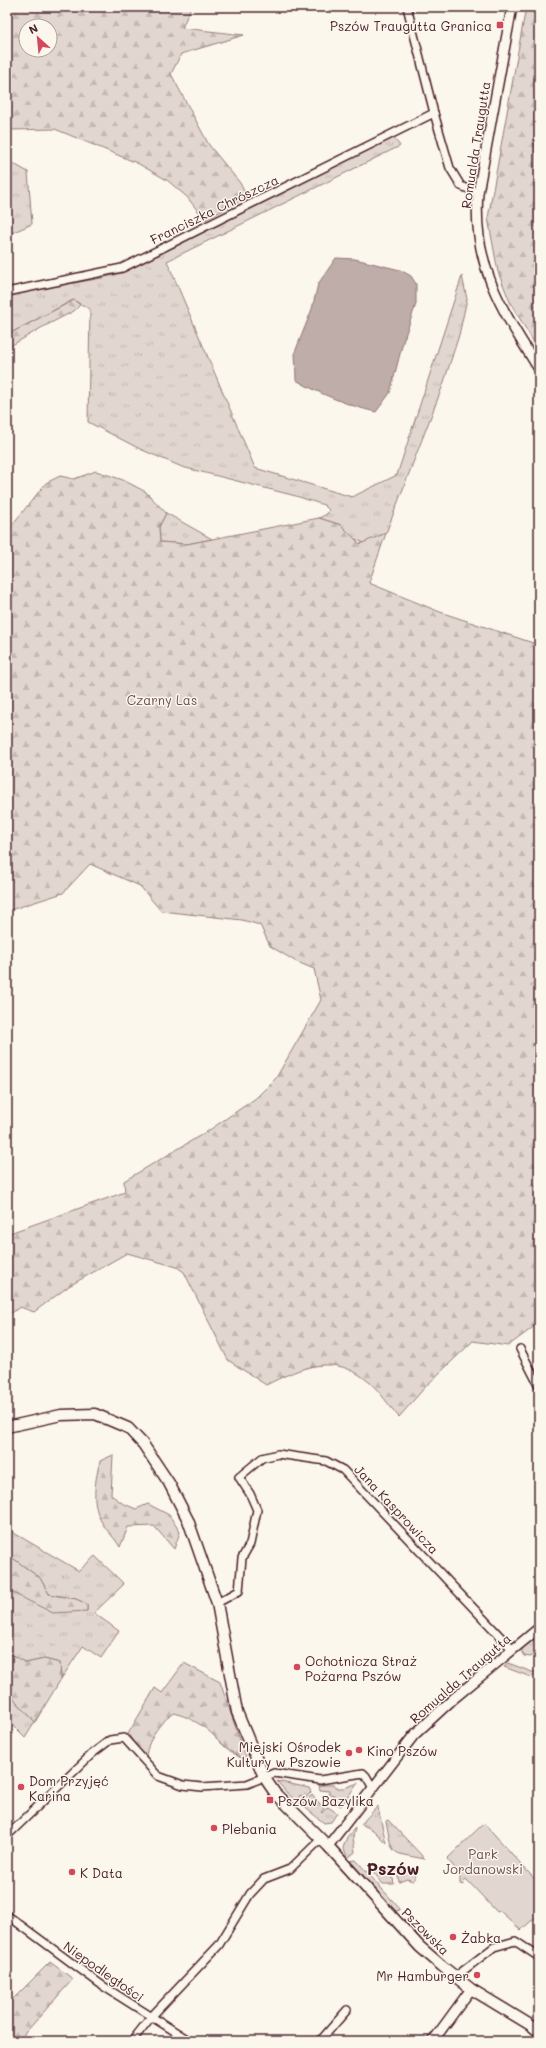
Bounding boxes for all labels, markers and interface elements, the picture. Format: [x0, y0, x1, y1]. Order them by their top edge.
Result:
place label: Pszów Traugutta Granica [330, 17, 492, 34]
north arrow [18, 18, 58, 58]
text: N [26, 20, 40, 37]
marker: Pszów Traugutta Granica [495, 20, 505, 30]
street label: Romualda Traugutta [457, 80, 493, 210]
street label: Franciszka Chrószcza [147, 170, 281, 248]
park label: Czarny Las [127, 691, 197, 708]
street label: Jana Kasprowicza [351, 1461, 443, 1557]
street label: Romualda Traugutta [406, 1629, 514, 1727]
place label: Ochotnicza Straż Pożarna Pszów [305, 1652, 417, 1684]
marker: Ochotnicza Straż Pożarna Pszów [292, 1662, 302, 1672]
place label: Miejski Ośrodek Kultury w Pszowie [227, 1738, 341, 1770]
place label: Kino Pszów [367, 1742, 437, 1759]
marker: Kino Pszów [354, 1745, 364, 1755]
marker: Miejski Ośrodek Kultury w Pszowie [344, 1748, 354, 1758]
place label: Dom Przyjęć Karina [29, 1772, 109, 1804]
marker: Dom Przyjęć Karina [16, 1782, 26, 1792]
place label: Pszów Bazylika [278, 1792, 374, 1809]
marker: Pszów Bazylika [265, 1795, 275, 1805]
place label: Plebania [222, 1820, 277, 1837]
marker: Plebania [209, 1823, 219, 1833]
park label: Park Jordanowski [443, 1845, 523, 1877]
district label: Pszów [366, 1857, 420, 1879]
place label: K Data [80, 1864, 123, 1881]
marker: K Data [67, 1867, 77, 1877]
street label: Pszowska [399, 1904, 453, 1958]
place label: Żabka [461, 1929, 501, 1946]
marker: Żabka [448, 1932, 458, 1942]
street label: Niepodległości [61, 1937, 147, 2005]
place label: Mr Hamburger [376, 1967, 469, 1984]
marker: Mr Hamburger [472, 1970, 482, 1980]

